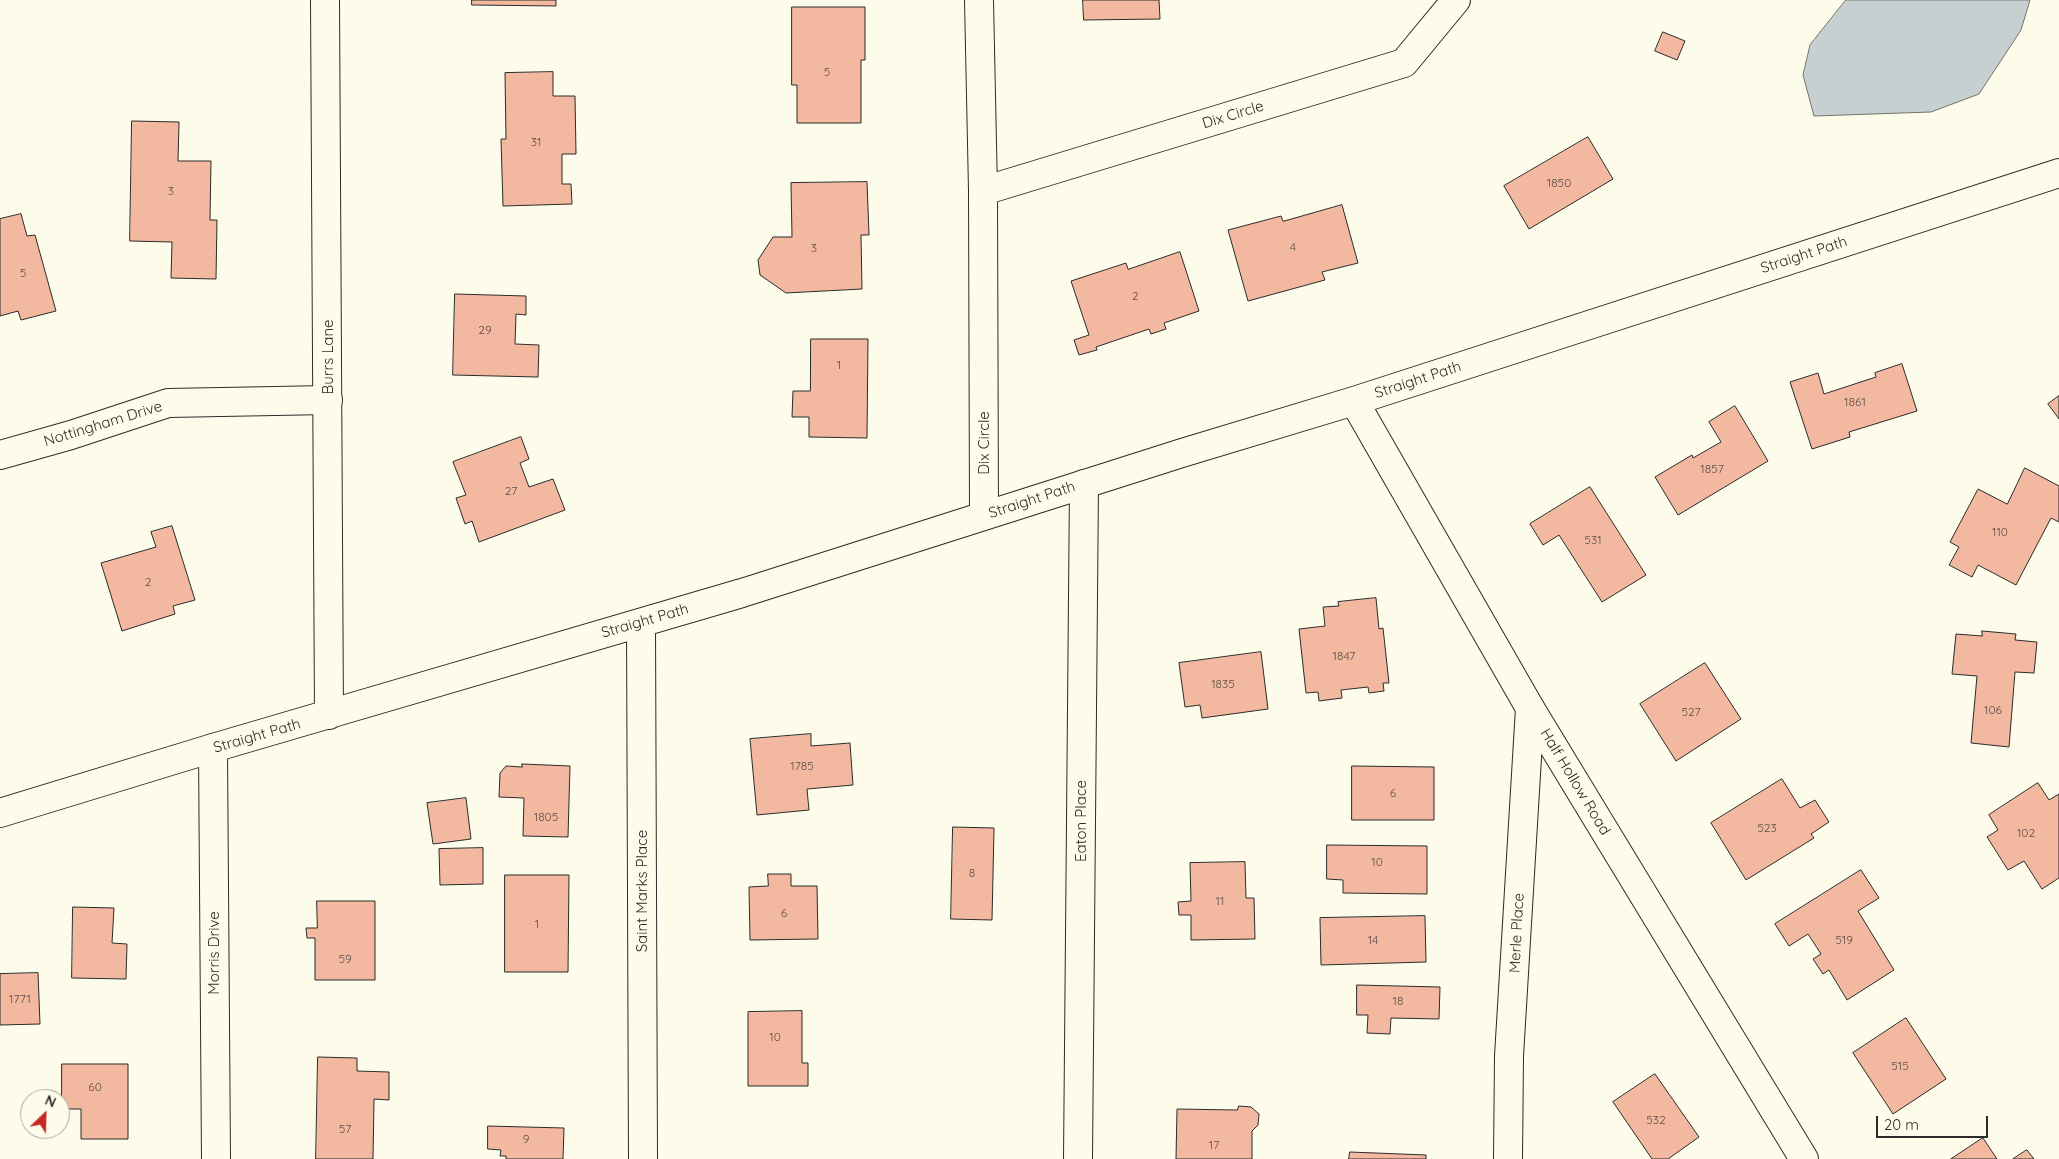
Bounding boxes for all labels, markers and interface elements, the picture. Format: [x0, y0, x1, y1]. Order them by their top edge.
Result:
house number: 5 [824, 65, 830, 79]
street label: Dix Circle [1200, 97, 1266, 133]
house number: 31 [531, 135, 541, 149]
house number: 1850 [1547, 176, 1571, 190]
house number: 3 [168, 184, 174, 198]
street label: Straight Path [1758, 233, 1850, 277]
house number: 4 [1290, 240, 1296, 254]
house number: 3 [811, 241, 817, 255]
house number: 5 [20, 266, 26, 280]
house number: 2 [1132, 289, 1138, 303]
street label: Burrs Lane [319, 319, 337, 395]
house number: 29 [478, 323, 492, 337]
house number: 1 [837, 358, 841, 372]
street label: Straight Path [1372, 358, 1464, 402]
house number: 1861 [1844, 395, 1866, 409]
street label: Nottingham Drive [42, 397, 164, 451]
street label: Dix Circle [975, 411, 993, 475]
house number: 1857 [1700, 462, 1724, 476]
street label: Straight Path [986, 478, 1078, 522]
house number: 27 [505, 484, 517, 498]
house number: 110 [1992, 525, 2008, 539]
house number: 531 [1584, 533, 1602, 547]
house number: 2 [145, 575, 151, 589]
street label: Straight Path [599, 600, 691, 642]
house number: 1847 [1332, 649, 1356, 663]
house number: 1835 [1211, 677, 1235, 691]
house number: 106 [1984, 703, 2002, 717]
house number: 527 [1681, 705, 1701, 719]
street label: Straight Path [211, 715, 303, 757]
street label: Half Hollow Road [1536, 725, 1614, 839]
house number: 1785 [790, 759, 814, 773]
street label: Eaton Place [1072, 780, 1090, 862]
house number: 6 [1390, 786, 1396, 800]
house number: 1805 [534, 810, 558, 824]
house number: 523 [1757, 821, 1777, 835]
house number: 102 [2017, 826, 2035, 840]
street label: Saint Marks Place [633, 830, 651, 952]
house number: 10 [1371, 855, 1383, 869]
house number: 8 [969, 866, 975, 880]
street label: Merle Place [1506, 892, 1528, 974]
house number: 11 [1216, 894, 1224, 908]
house number: 6 [781, 906, 787, 920]
street label: Morris Drive [205, 911, 223, 995]
house number: 1 [535, 917, 539, 931]
house number: 14 [1368, 933, 1378, 947]
house number: 519 [1835, 933, 1853, 947]
house number: 59 [338, 952, 352, 966]
house number: 1771 [9, 992, 31, 1006]
house number: 18 [1393, 994, 1403, 1008]
house number: 10 [769, 1030, 781, 1044]
house number: 515 [1891, 1059, 1909, 1073]
house number: 60 [88, 1080, 102, 1094]
north arrow [20, 1089, 70, 1139]
text: N [42, 1091, 59, 1112]
scale bar [1879, 1106, 1992, 1138]
house number: 532 [1646, 1113, 1666, 1127]
text: 20 m [1884, 1115, 1919, 1134]
house number: 57 [339, 1122, 351, 1136]
house number: 9 [523, 1132, 529, 1146]
house number: 17 [1209, 1138, 1219, 1152]

